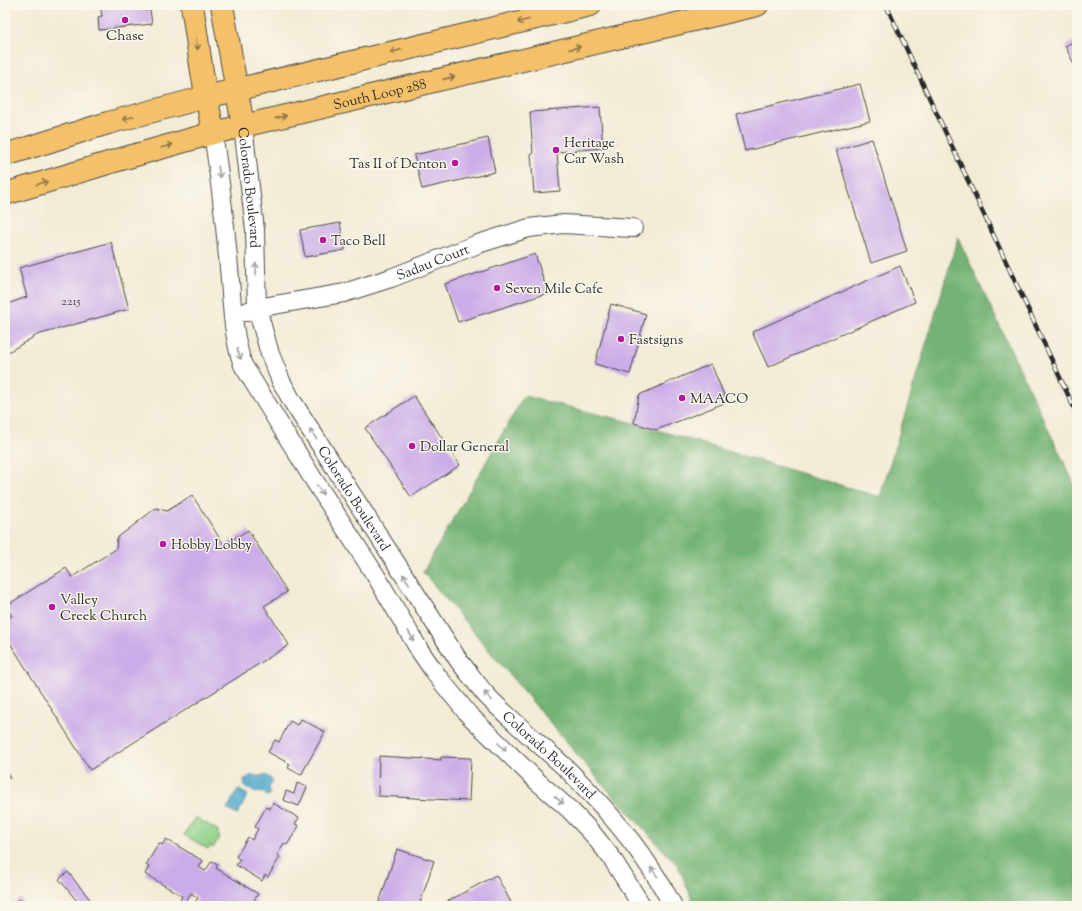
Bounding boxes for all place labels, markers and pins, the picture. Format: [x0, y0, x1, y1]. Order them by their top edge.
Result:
marker: Chase [120, 15, 130, 25]
place label: Chase [106, 27, 144, 47]
place label: Heritage Car Wash [564, 134, 624, 170]
marker: Heritage Car Wash [551, 145, 561, 155]
place label: Tas II of Denton [349, 155, 447, 175]
marker: Tas II of Denton [450, 158, 460, 168]
place label: Taco Bell [331, 232, 386, 252]
marker: Taco Bell [318, 235, 328, 245]
place label: Seven Mile Cafe [505, 280, 603, 300]
marker: Seven Mile Cafe [492, 283, 502, 293]
place label: Fastsigns [629, 331, 683, 351]
marker: Fastsigns [616, 334, 626, 344]
place label: MAACO [690, 390, 748, 410]
marker: MAACO [677, 393, 687, 403]
place label: Dollar General [420, 438, 509, 458]
marker: Dollar General [407, 441, 417, 451]
place label: Hobby Lobby [171, 536, 252, 556]
marker: Hobby Lobby [158, 539, 168, 549]
place label: Valley Creek Church [60, 591, 147, 627]
marker: Valley Creek Church [47, 602, 57, 612]

